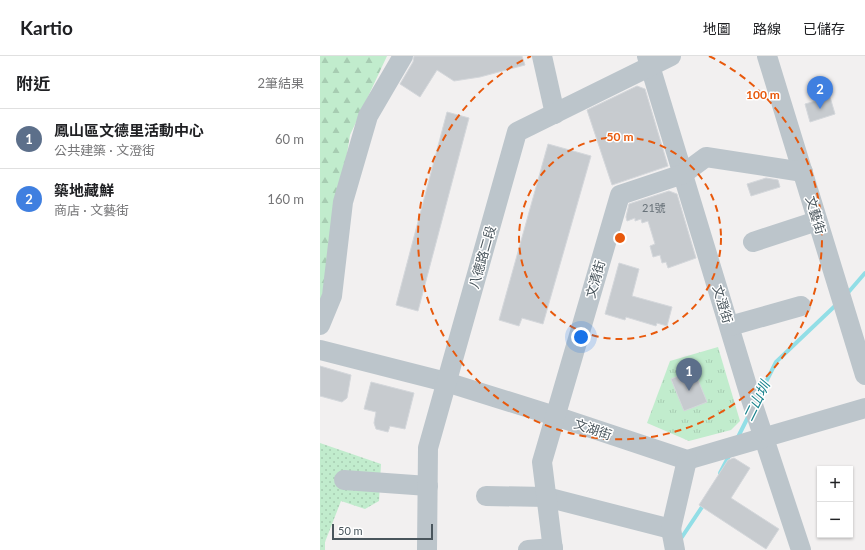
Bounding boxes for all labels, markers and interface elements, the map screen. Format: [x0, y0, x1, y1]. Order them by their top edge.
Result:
text: Kartio [20, 16, 73, 39]
text: 地圖 [703, 20, 731, 37]
text: 路線 [753, 20, 781, 37]
text: 已儲存 [803, 20, 845, 37]
text: 附近 [16, 73, 50, 94]
text: 2筆結果 [257, 75, 304, 91]
pin: 2 [807, 76, 833, 109]
text: 100 m [746, 87, 780, 102]
text: 鳳山區文德里活動中心 [54, 121, 204, 139]
text: 50 m [607, 129, 633, 144]
text: 1 [25, 131, 33, 147]
text: 60 m [275, 131, 304, 147]
text: 公共建築 · 文澄街 [54, 142, 155, 158]
text: 築地藏鮮 [54, 181, 114, 199]
text: 2 [25, 191, 33, 207]
text: 160 m [267, 191, 304, 207]
street label: 文藝街 [803, 194, 829, 236]
house number: 21號 [642, 201, 666, 214]
text: 商店 · 文藝街 [54, 202, 129, 218]
street label: 八德路二段 [465, 224, 499, 290]
centre of rings [613, 231, 627, 245]
street label: 文清街 [582, 258, 608, 300]
street label: 文澄街 [710, 283, 736, 325]
your location [571, 327, 591, 347]
pin: 1 [676, 358, 702, 391]
water label: 二山圳 [739, 377, 774, 424]
street label: 文湖街 [572, 415, 614, 443]
map controls [817, 466, 853, 538]
button: + [817, 466, 853, 502]
button: − [817, 502, 853, 538]
scale bar [332, 522, 433, 541]
text: 50 m [338, 524, 363, 537]

